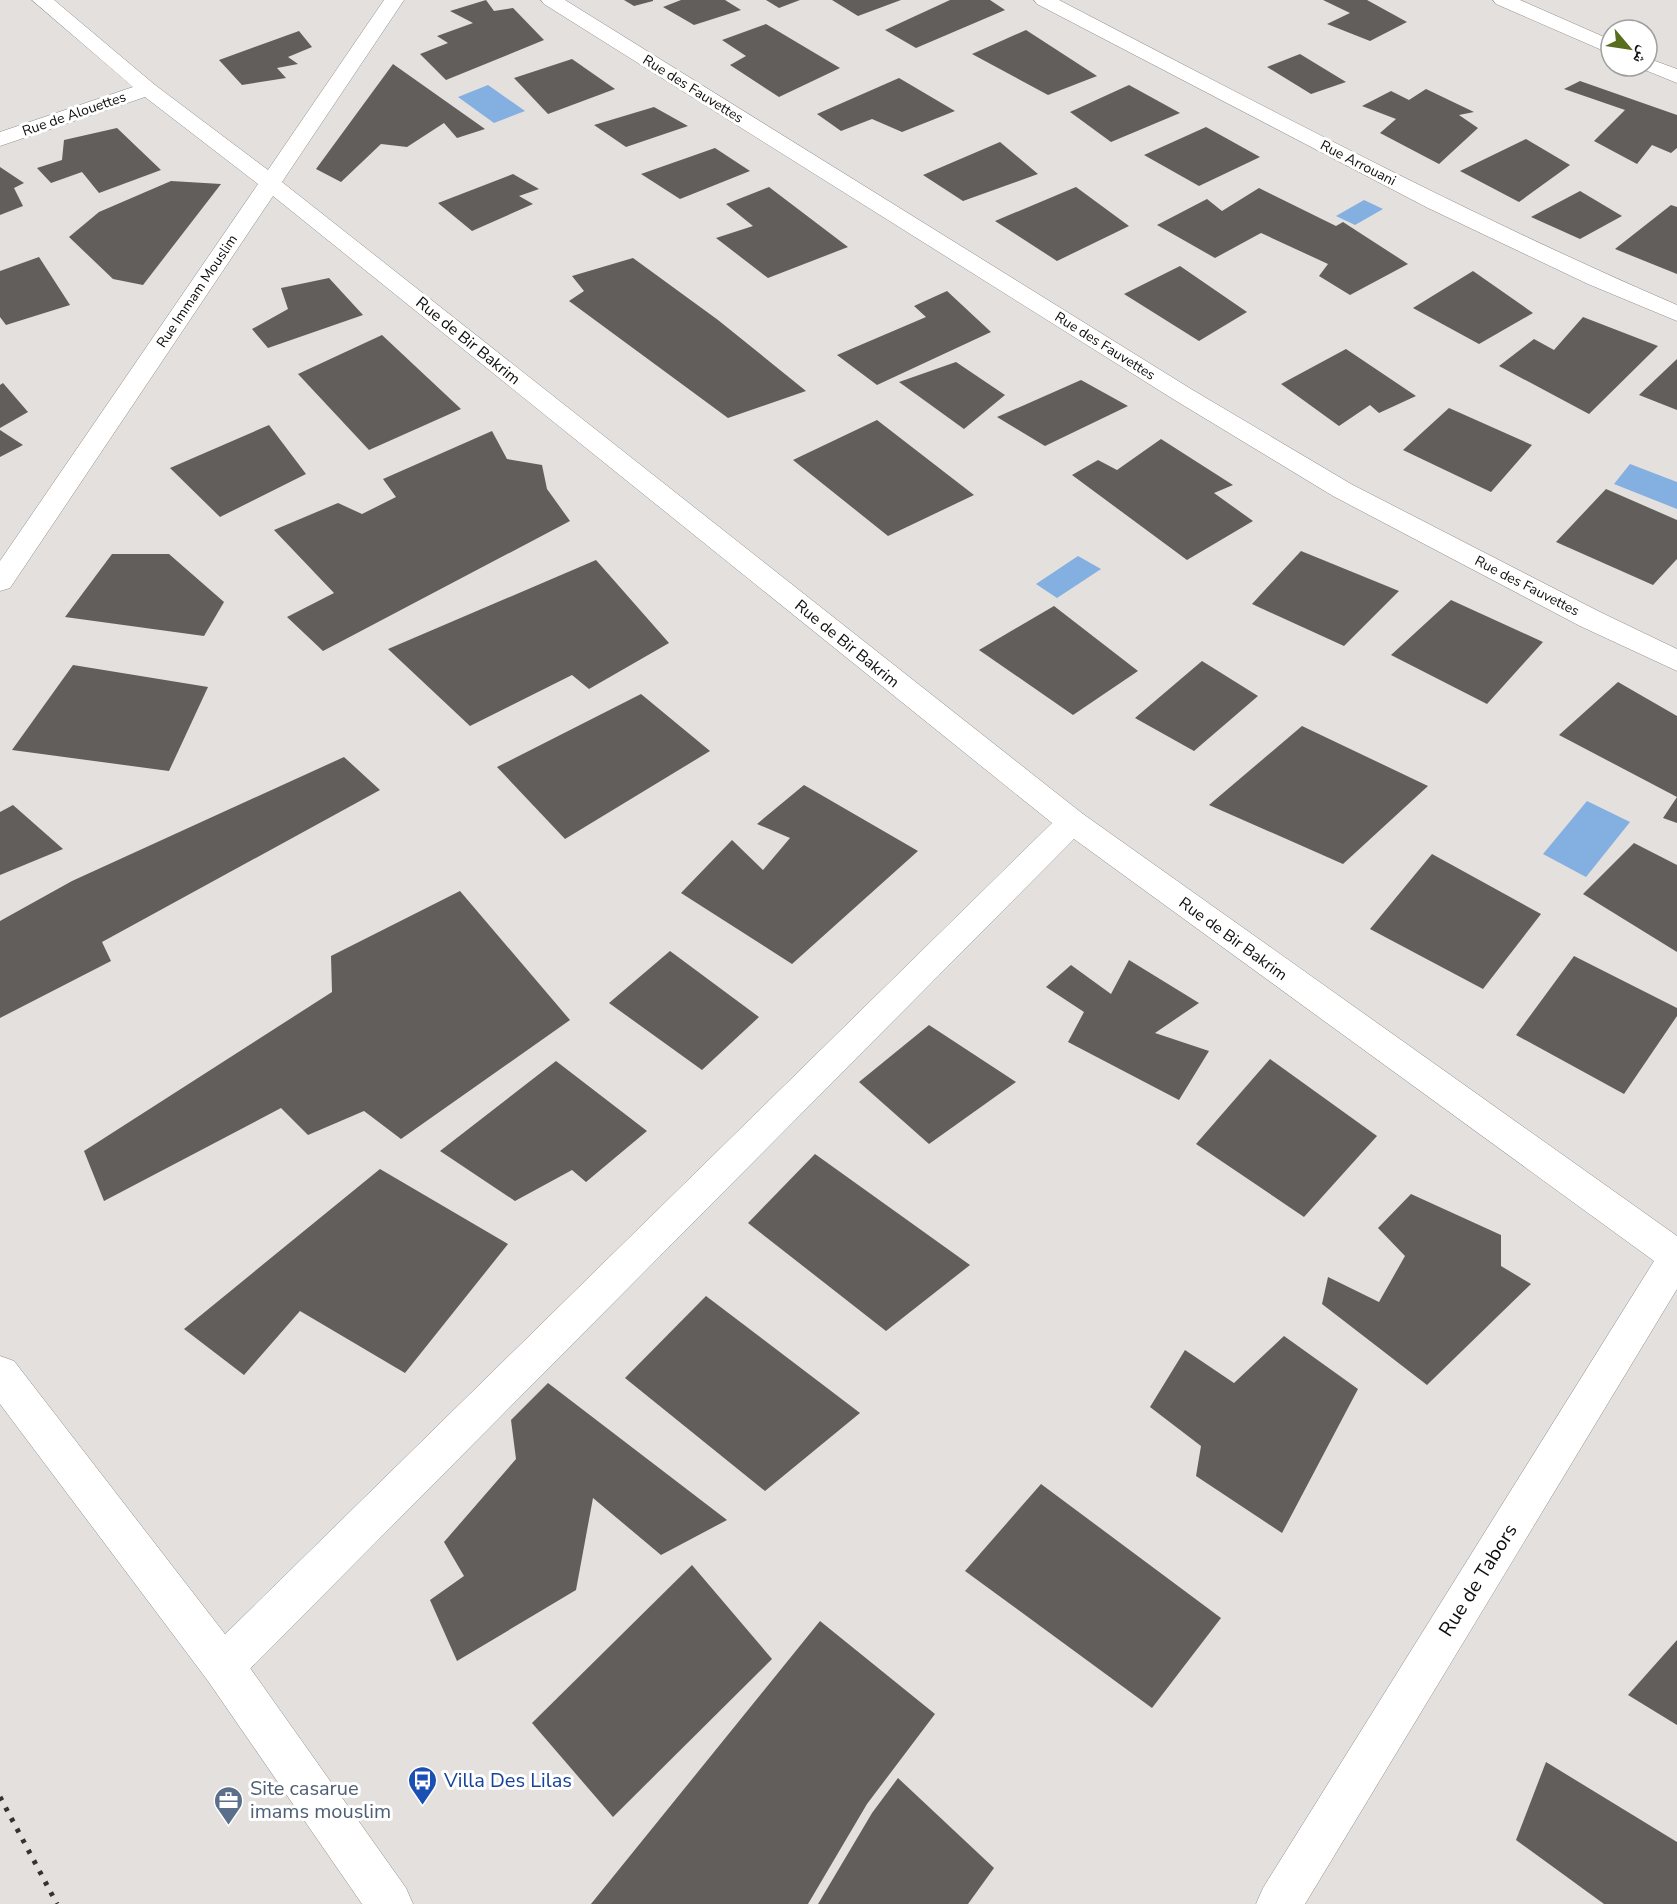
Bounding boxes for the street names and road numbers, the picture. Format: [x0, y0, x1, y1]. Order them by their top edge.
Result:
street label: Rue des Fauvettes [639, 50, 747, 128]
street label: Rue de Alouettes [20, 87, 129, 141]
street label: Rue Arrouani [1317, 136, 1399, 190]
street label: Rue Immam Mouslim [152, 231, 242, 351]
street label: Rue de Bir Bakrim [411, 292, 525, 390]
street label: Rue des Fauvettes [1051, 307, 1159, 385]
street label: Rue des Fauvettes [1471, 551, 1583, 621]
street label: Rue de Bir Bakrim [790, 595, 904, 693]
street label: Rue de Bir Bakrim [1174, 892, 1292, 986]
street label: Rue de Tabors [1433, 1518, 1523, 1642]

